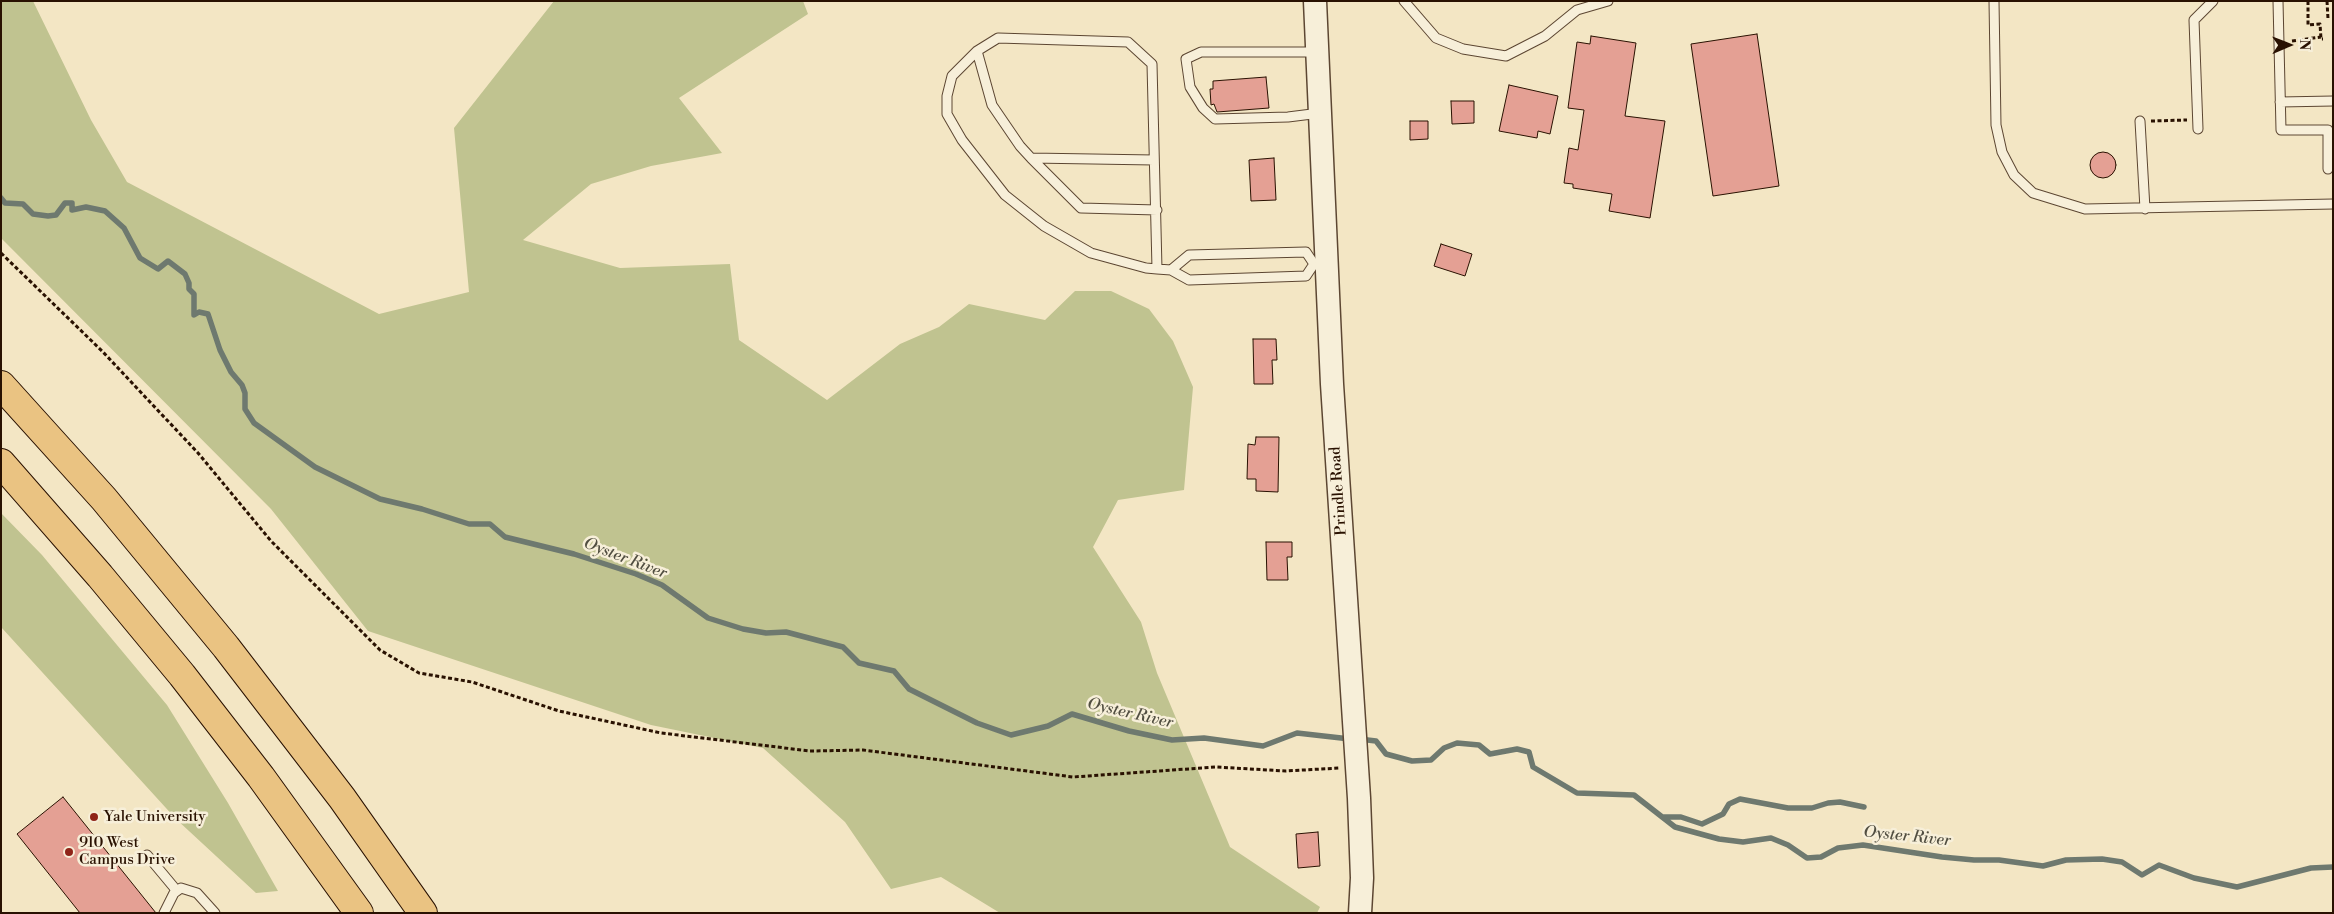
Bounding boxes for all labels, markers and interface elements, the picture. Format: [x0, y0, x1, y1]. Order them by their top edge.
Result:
north arrow [2264, 20, 2314, 70]
text: N [2295, 39, 2313, 50]
street label: Prindle Road [1327, 446, 1351, 536]
water label: Oyster River [581, 534, 669, 584]
water label: Oyster River [1085, 695, 1175, 733]
place label: Yale University [104, 808, 206, 826]
marker: Yale University [88, 811, 100, 823]
water label: Oyster River [1862, 823, 1952, 851]
place label: 910 West Campus Drive [79, 834, 175, 869]
marker: 910 West Campus Drive [63, 846, 75, 858]

